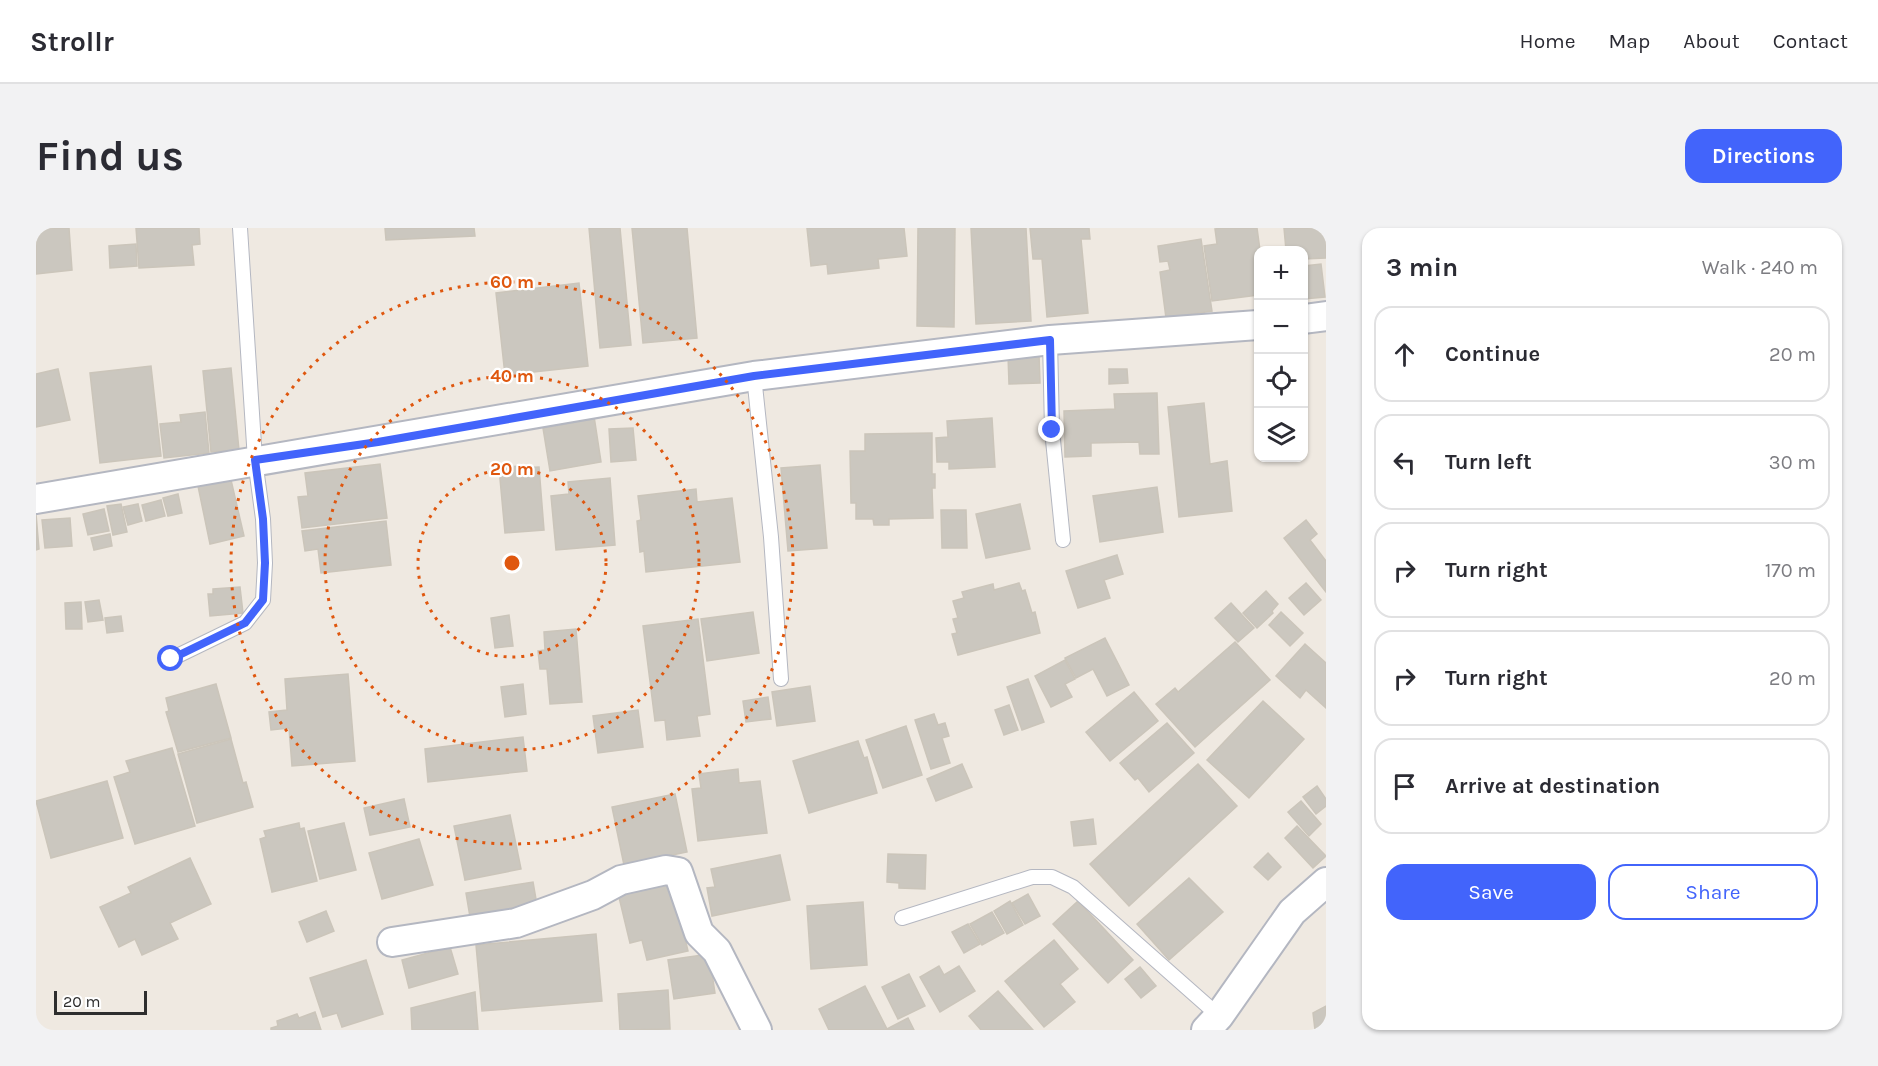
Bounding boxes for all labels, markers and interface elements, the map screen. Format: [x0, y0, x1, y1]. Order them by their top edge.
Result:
text: Strollr [30, 25, 114, 58]
text: Home [1520, 29, 1576, 53]
text: Map [1609, 29, 1650, 53]
text: About [1683, 29, 1740, 53]
text: Contact [1773, 29, 1848, 53]
button: Directions [1685, 129, 1842, 183]
text: Find us [36, 131, 184, 181]
map controls [1254, 246, 1308, 462]
button: + [1254, 246, 1308, 300]
text: 3 min [1386, 252, 1458, 283]
text: Walk · 240 m [1702, 256, 1818, 279]
text: 60 m [490, 271, 534, 293]
button: − [1254, 300, 1308, 354]
icon: ahead [1388, 338, 1421, 371]
text: Continue [1445, 341, 1540, 367]
text: 20 m [1769, 343, 1816, 366]
button: locate [1254, 354, 1308, 408]
text: 40 m [490, 365, 534, 387]
button: layers [1254, 408, 1308, 462]
route end [1038, 416, 1064, 442]
icon: left [1388, 446, 1421, 479]
text: Turn left [1445, 449, 1532, 475]
text: 30 m [1769, 451, 1816, 474]
text: 20 m [490, 458, 534, 480]
centre of rings [502, 553, 522, 573]
icon: right [1388, 554, 1421, 587]
text: Turn right [1445, 557, 1548, 583]
text: 170 m [1765, 559, 1816, 582]
route start [157, 645, 183, 671]
icon: right [1388, 662, 1421, 695]
text: Turn right [1445, 665, 1548, 691]
text: 20 m [1769, 667, 1816, 690]
icon: arrive [1388, 770, 1421, 803]
text: Arrive at destination [1445, 773, 1660, 799]
button: Save [1386, 864, 1596, 920]
button: Share [1608, 864, 1818, 920]
scale bar [54, 988, 147, 1016]
text: 20 m [63, 992, 101, 1011]

